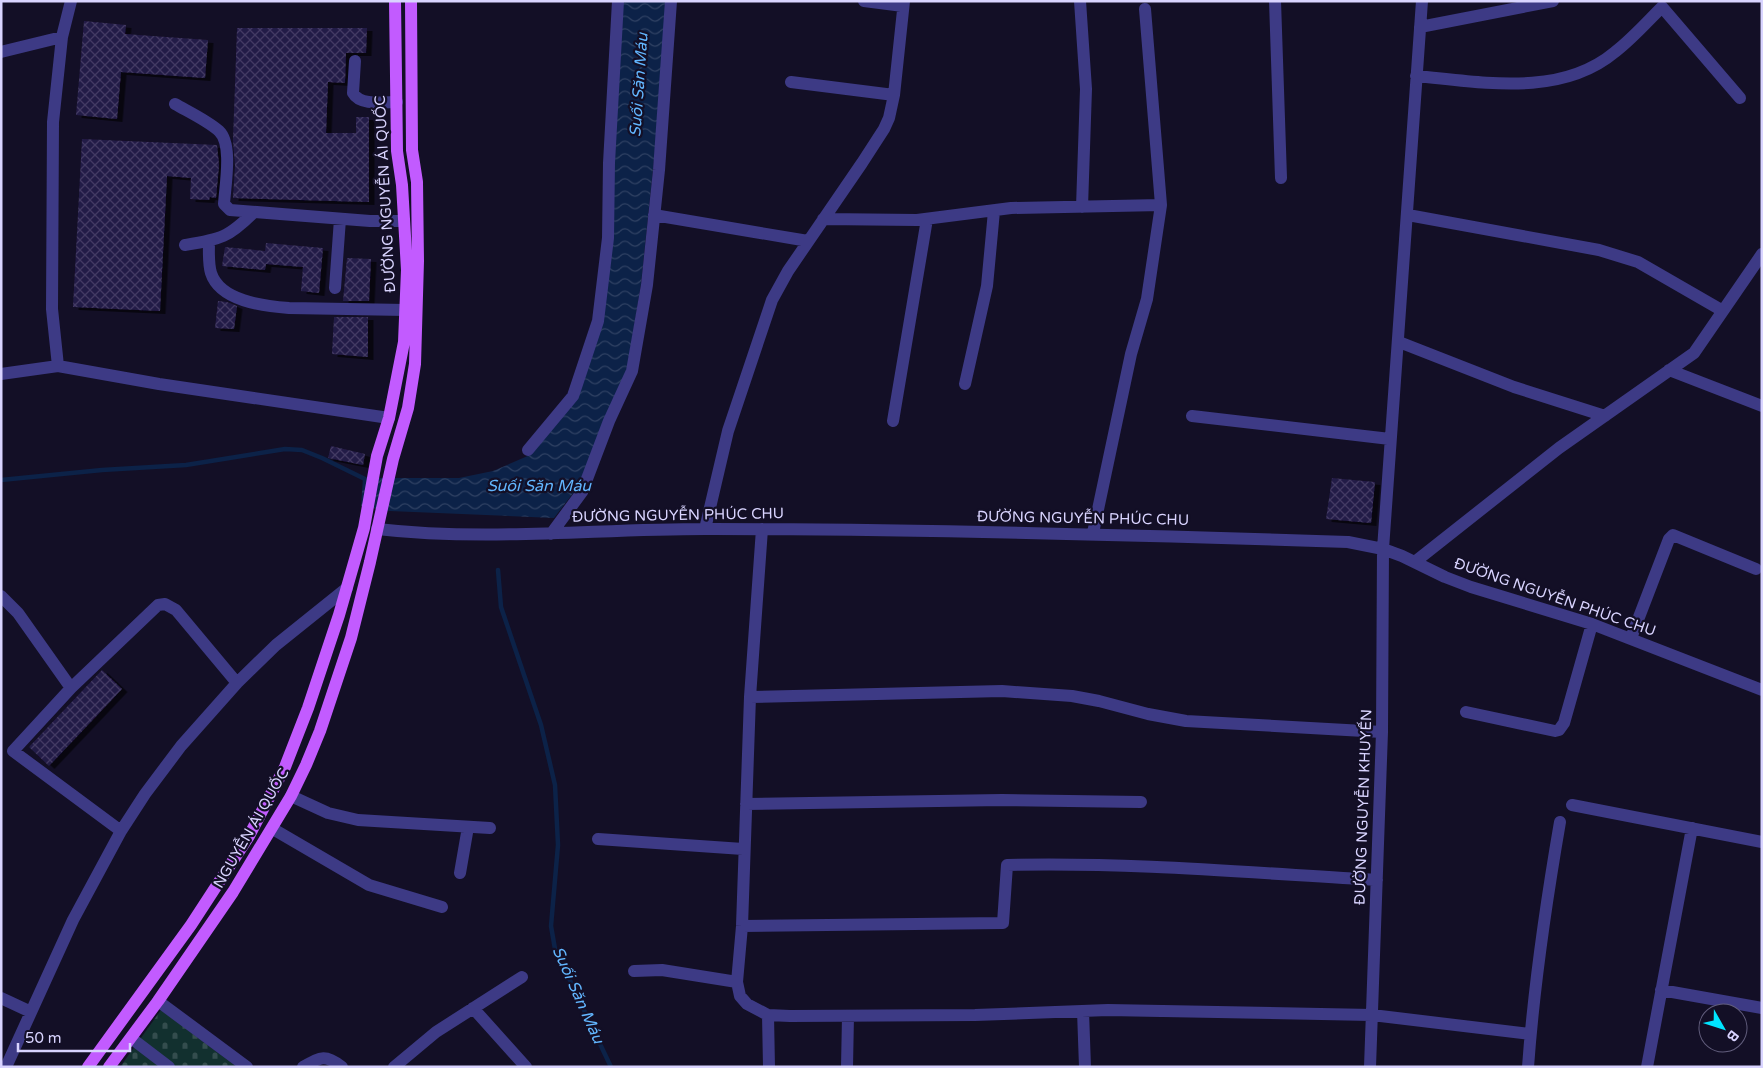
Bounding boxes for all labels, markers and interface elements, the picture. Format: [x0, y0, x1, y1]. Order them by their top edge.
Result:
water label: Suối Săn Máu [625, 31, 653, 138]
street label: ĐƯỜNG NGUYỄN ÁI QUỐC [370, 95, 399, 293]
water label: Suối Săn Máu [487, 476, 592, 496]
street label: ĐƯỜNG NGUYỄN PHÚC CHU [572, 503, 784, 526]
street label: ĐƯỜNG NGUYỄN PHÚC CHU [977, 506, 1189, 529]
street label: ĐƯỜNG NGUYỄN PHÚC CHU [1452, 553, 1659, 640]
street label: ĐƯỜNG NGUYỄN KHUYẾN [1350, 709, 1375, 905]
street label: NGUYỄN ÁI QUỐC [208, 764, 293, 891]
water label: Suối Săn Máu [548, 943, 609, 1048]
north arrow [1698, 1003, 1748, 1053]
scale bar [18, 1020, 130, 1052]
text: B [1723, 1027, 1742, 1045]
text: 50 m [25, 1029, 62, 1047]

